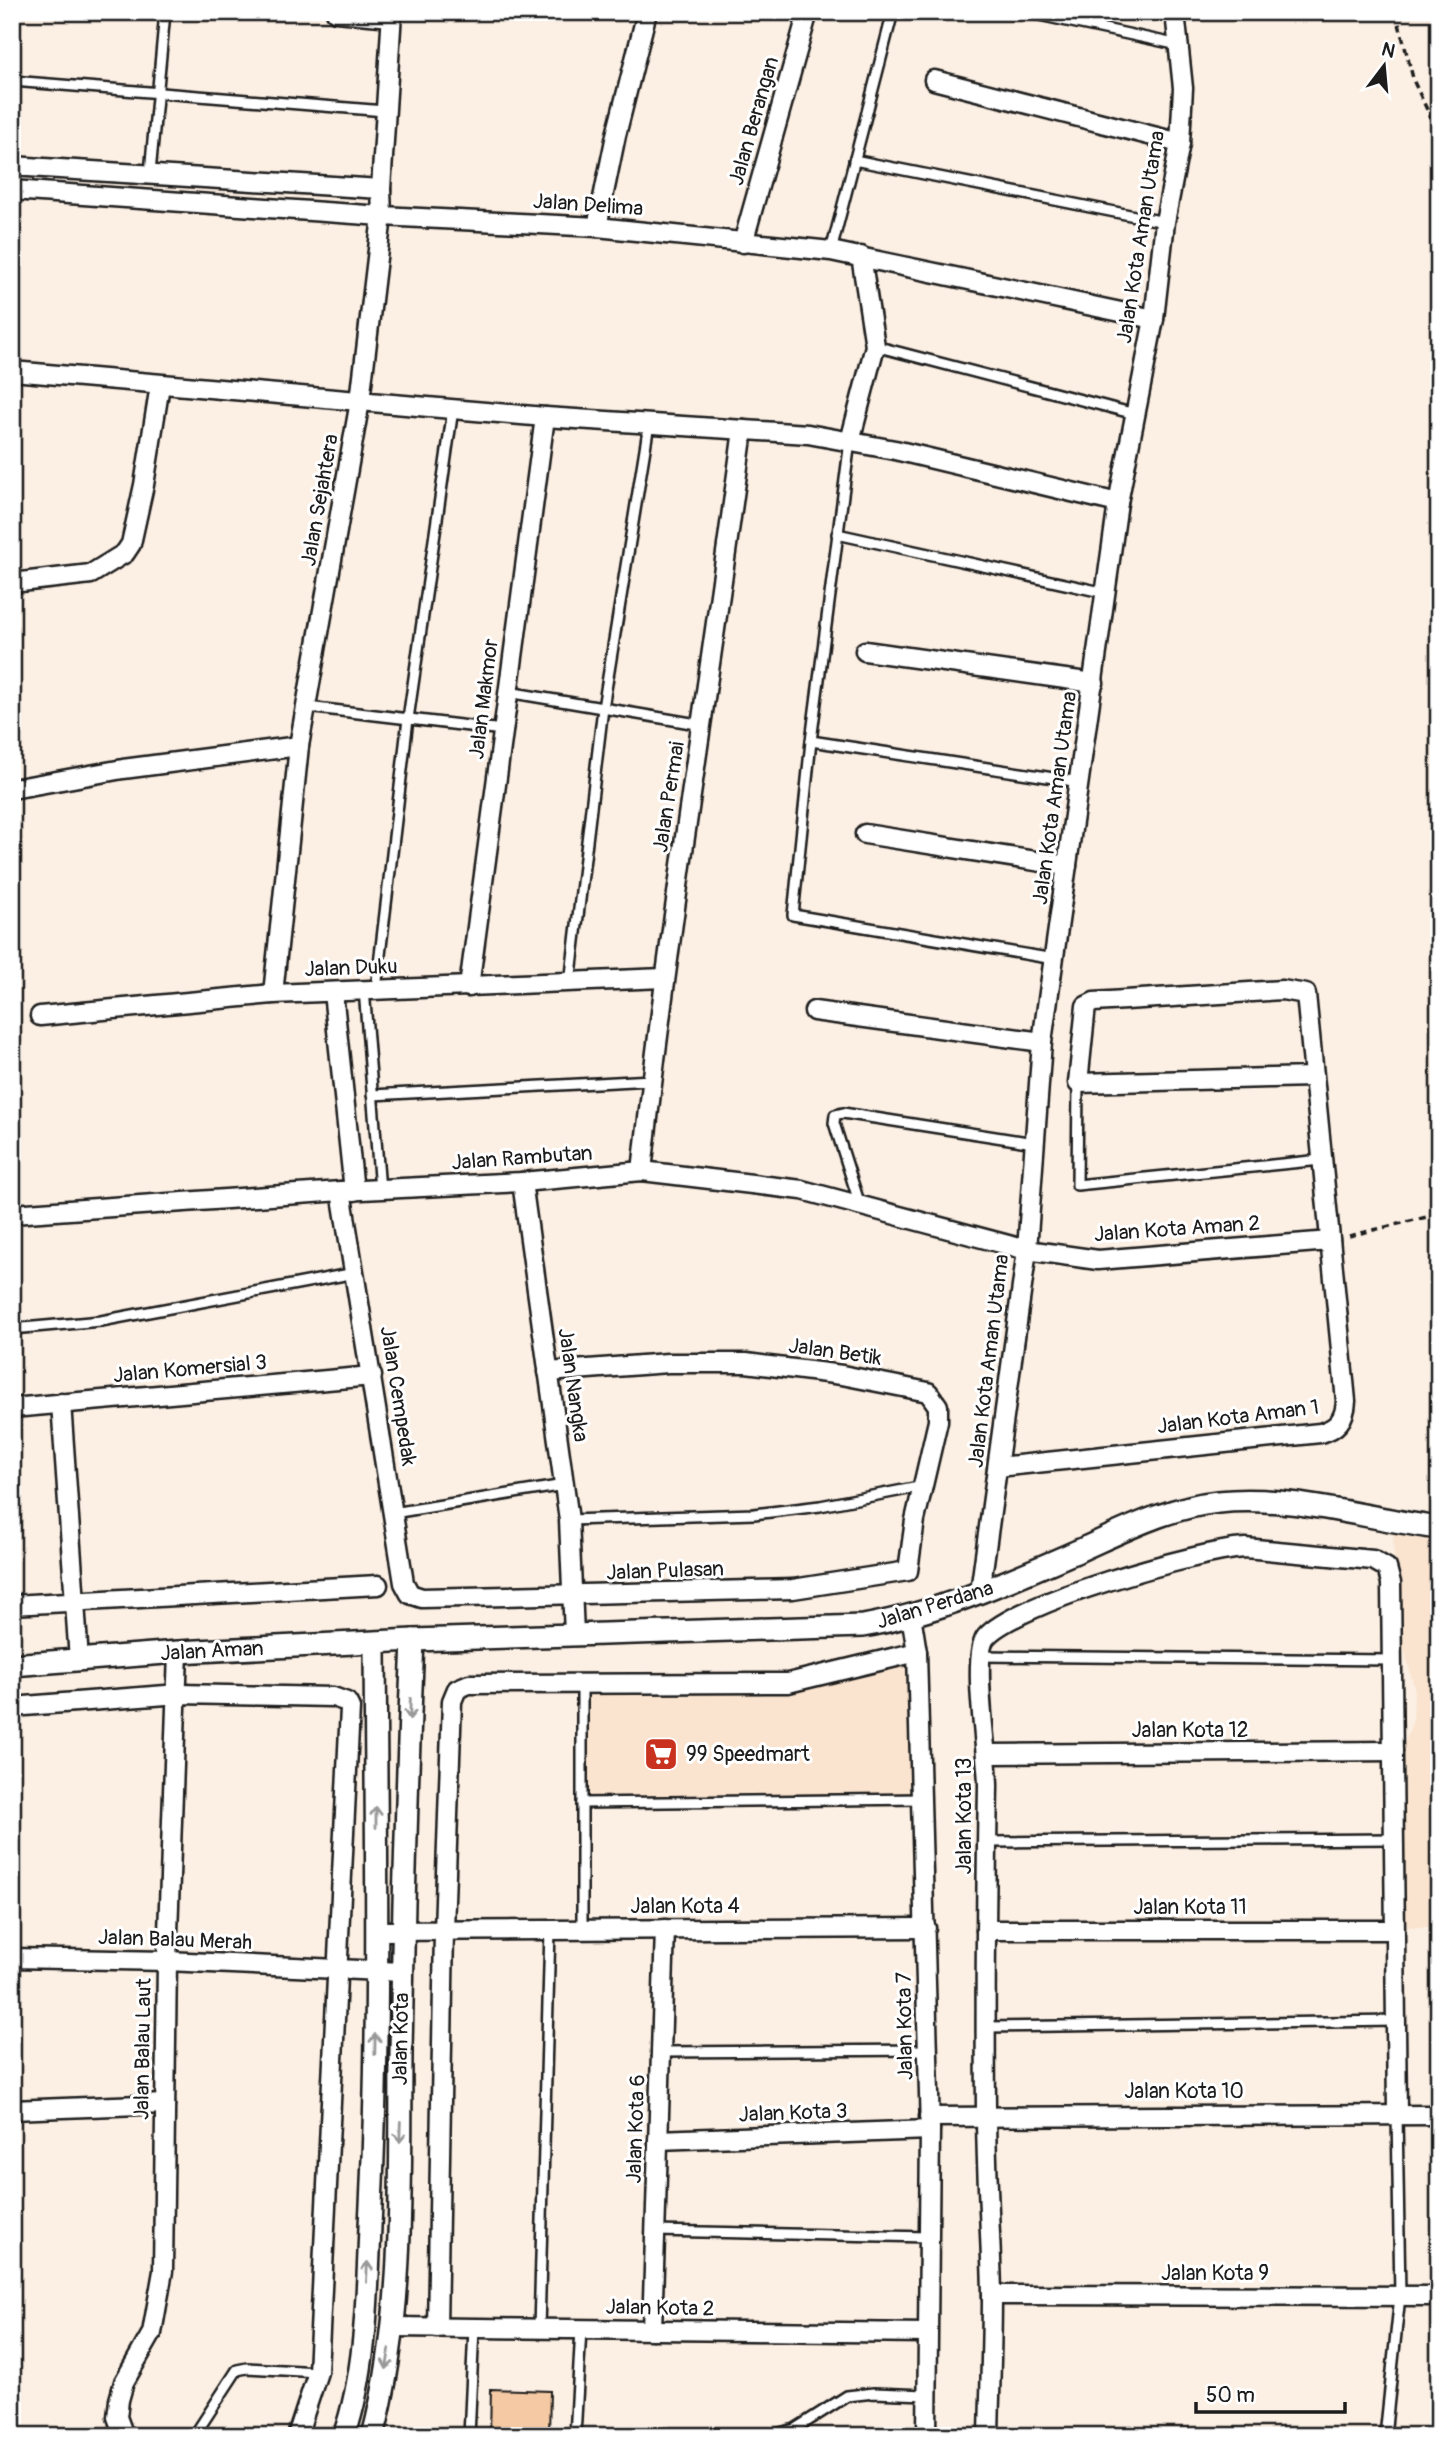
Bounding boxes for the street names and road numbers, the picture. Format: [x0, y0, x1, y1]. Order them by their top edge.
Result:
street label: Jalan Berangan [723, 53, 785, 189]
street label: Jalan Kota Aman Utama [1111, 129, 1171, 345]
street label: Jalan Delima [532, 188, 644, 222]
street label: Jalan Sejahtera [295, 432, 345, 568]
street label: Jalan Makmor [463, 637, 505, 761]
street label: Jalan Kota Aman Utama [1027, 690, 1083, 906]
street label: Jalan Permai [647, 739, 691, 854]
street label: Jalan Duku [304, 953, 398, 983]
street label: Jalan Rambutan [451, 1140, 593, 1176]
street label: Jalan Kota Aman 2 [1093, 1210, 1261, 1248]
street label: Jalan Kota Aman Utama [962, 1253, 1016, 1469]
street label: Jalan Cempedak [374, 1324, 422, 1468]
street label: Jalan Nangka [552, 1326, 594, 1444]
street label: Jalan Betik [787, 1332, 883, 1372]
street label: Jalan Komersial 3 [112, 1349, 268, 1389]
street label: Jalan Kota Aman 1 [1156, 1394, 1320, 1440]
street label: Jalan Pulasan [606, 1555, 724, 1587]
street label: Jalan Perdana [873, 1574, 997, 1636]
street label: Jalan Aman [160, 1635, 264, 1667]
street label: Jalan Kota 12 [1131, 1717, 1249, 1744]
street label: Jalan Kota 13 [951, 1757, 978, 1875]
street label: Jalan Kota 4 [630, 1893, 740, 1920]
street label: Jalan Kota 11 [1133, 1894, 1247, 1921]
street label: Jalan Balau Merah [98, 1924, 252, 1956]
street label: Jalan Kota 7 [891, 1972, 919, 2080]
street label: Jalan Balau Laut [128, 1977, 158, 2120]
street label: Jalan Kota [387, 1992, 415, 2086]
street label: Jalan Kota 6 [621, 2074, 651, 2184]
street label: Jalan Kota 10 [1124, 2078, 1244, 2105]
street label: Jalan Kota 3 [738, 2098, 848, 2128]
street label: Jalan Kota 9 [1161, 2260, 1269, 2287]
street label: Jalan Kota 2 [605, 2294, 715, 2322]

